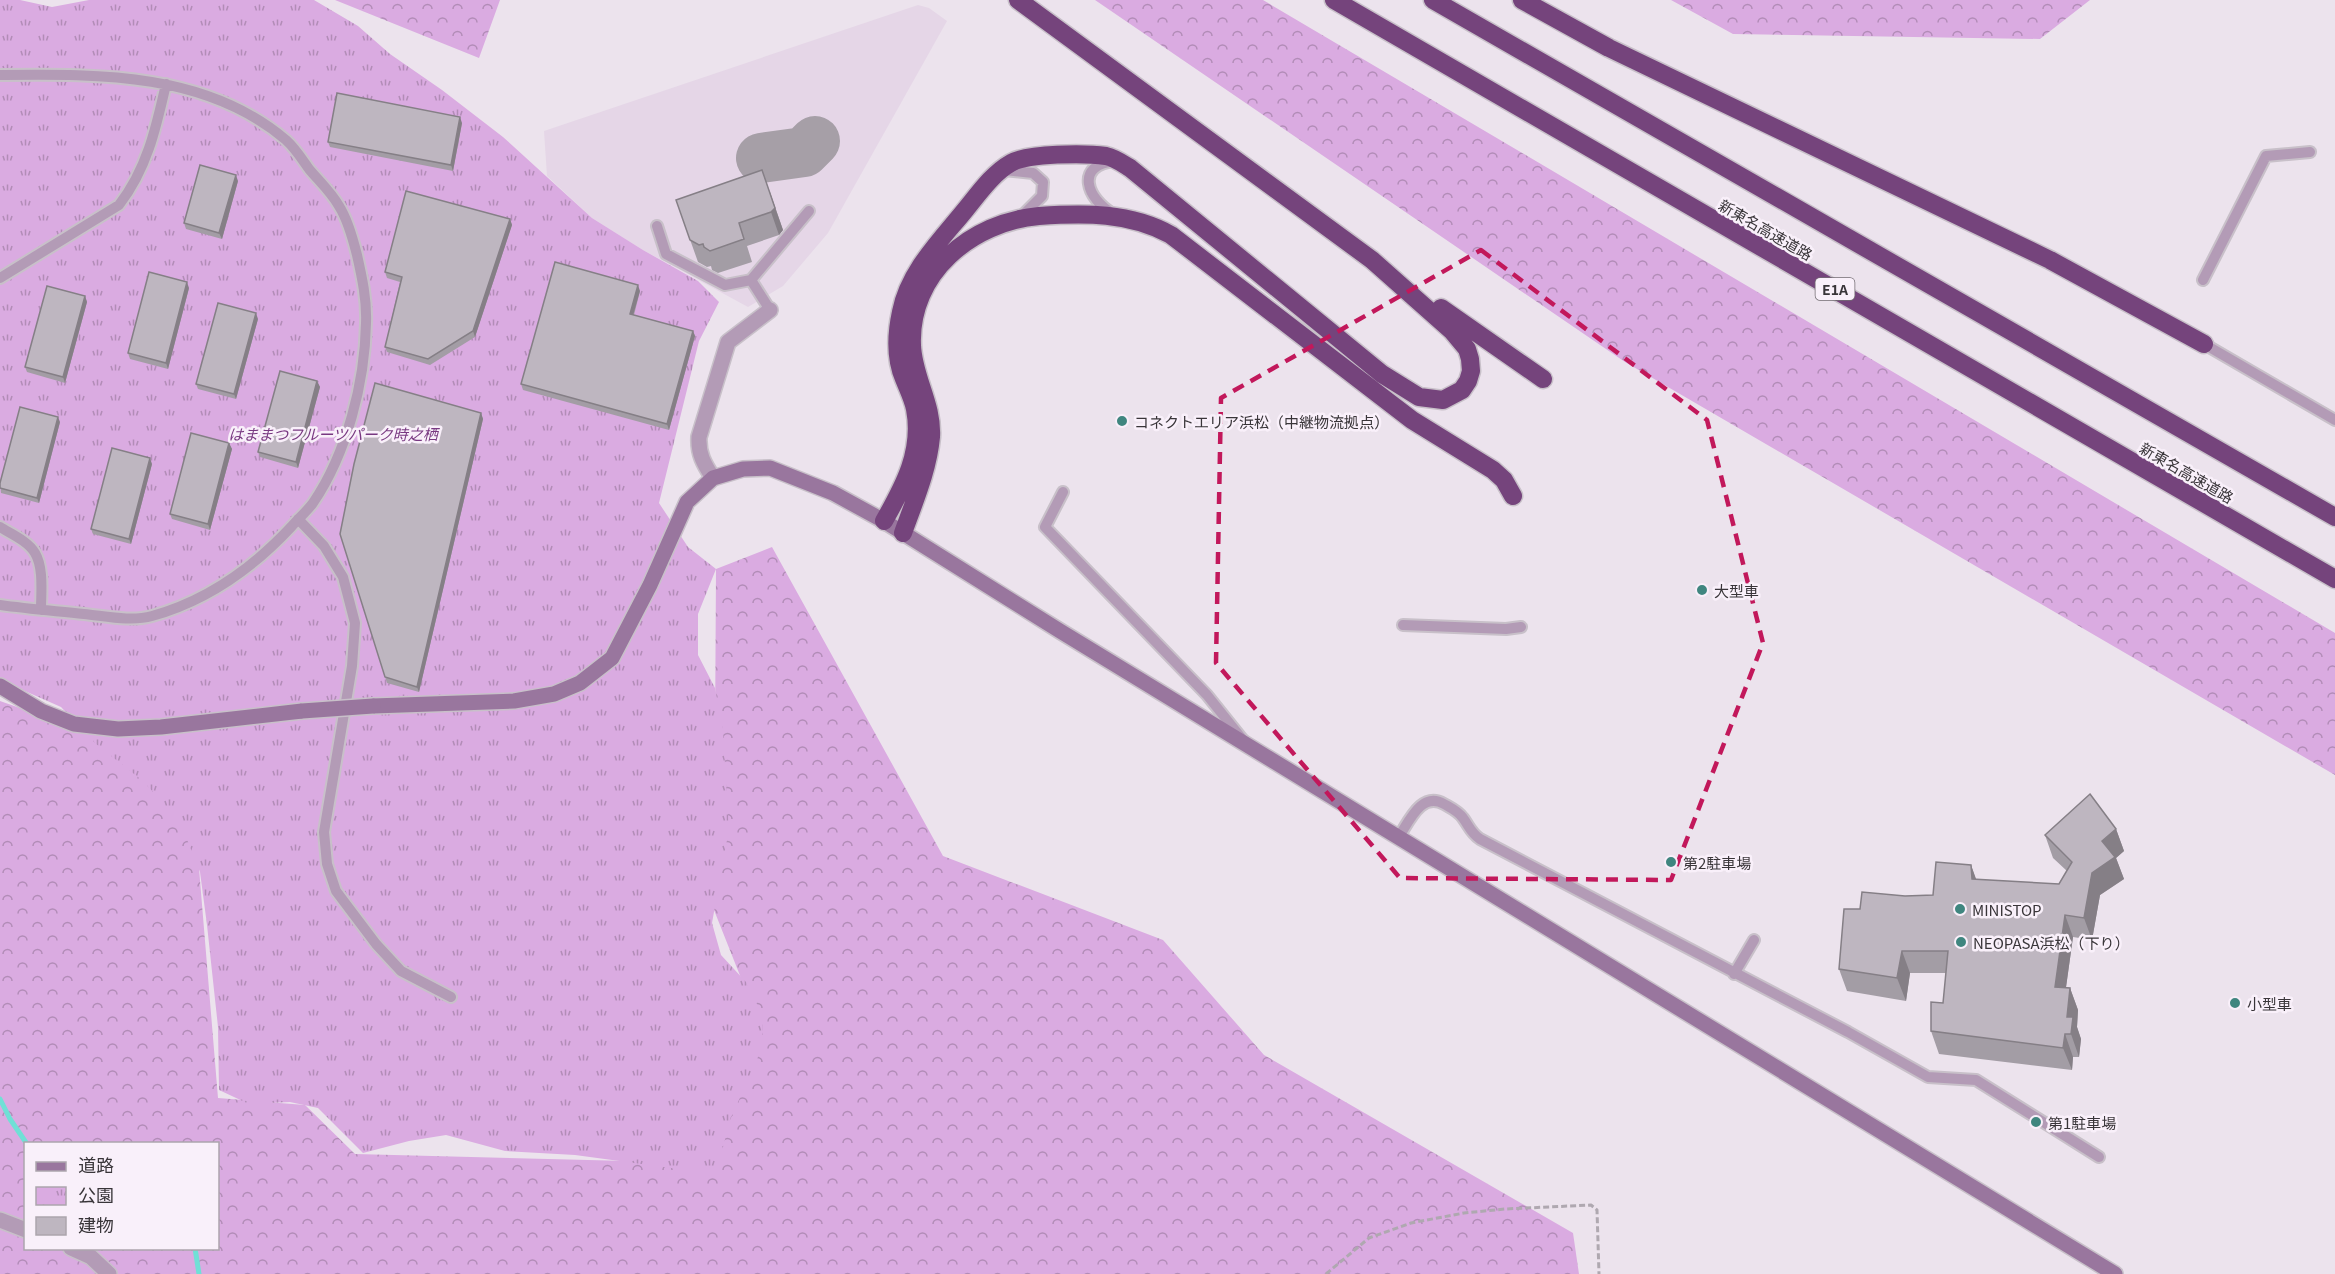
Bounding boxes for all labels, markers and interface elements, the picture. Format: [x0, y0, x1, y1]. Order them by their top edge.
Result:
street label: 新東名高速道路 [1715, 194, 1817, 264]
road number: E1A [1816, 278, 1854, 300]
place label: コネクトエリア浜松（中継物流拠点） [1134, 411, 1389, 432]
marker: コネクトエリア浜松（中継物流拠点） [1115, 414, 1129, 428]
park label: はままつフルーツパーク時之栖 [228, 423, 441, 444]
street label: 新東名高速道路 [2136, 437, 2238, 507]
place label: 大型車 [1714, 580, 1759, 601]
marker: 大型車 [1695, 583, 1709, 597]
place label: 第2駐車場 [1683, 852, 1751, 873]
marker: 第2駐車場 [1664, 855, 1678, 869]
place label: MINISTOP [1972, 899, 2042, 920]
marker: MINISTOP [1953, 902, 1967, 916]
place label: NEOPASA浜松（下り） [1973, 932, 2130, 953]
marker: NEOPASA浜松（下り） [1954, 935, 1968, 949]
place label: 小型車 [2247, 993, 2292, 1014]
marker: 小型車 [2228, 996, 2242, 1010]
place label: 第1駐車場 [2048, 1112, 2116, 1133]
marker: 第1駐車場 [2029, 1115, 2043, 1129]
legend [24, 1142, 219, 1250]
text: 道路 [78, 1151, 114, 1177]
text: 公園 [78, 1181, 114, 1207]
text: 建物 [78, 1211, 114, 1237]

